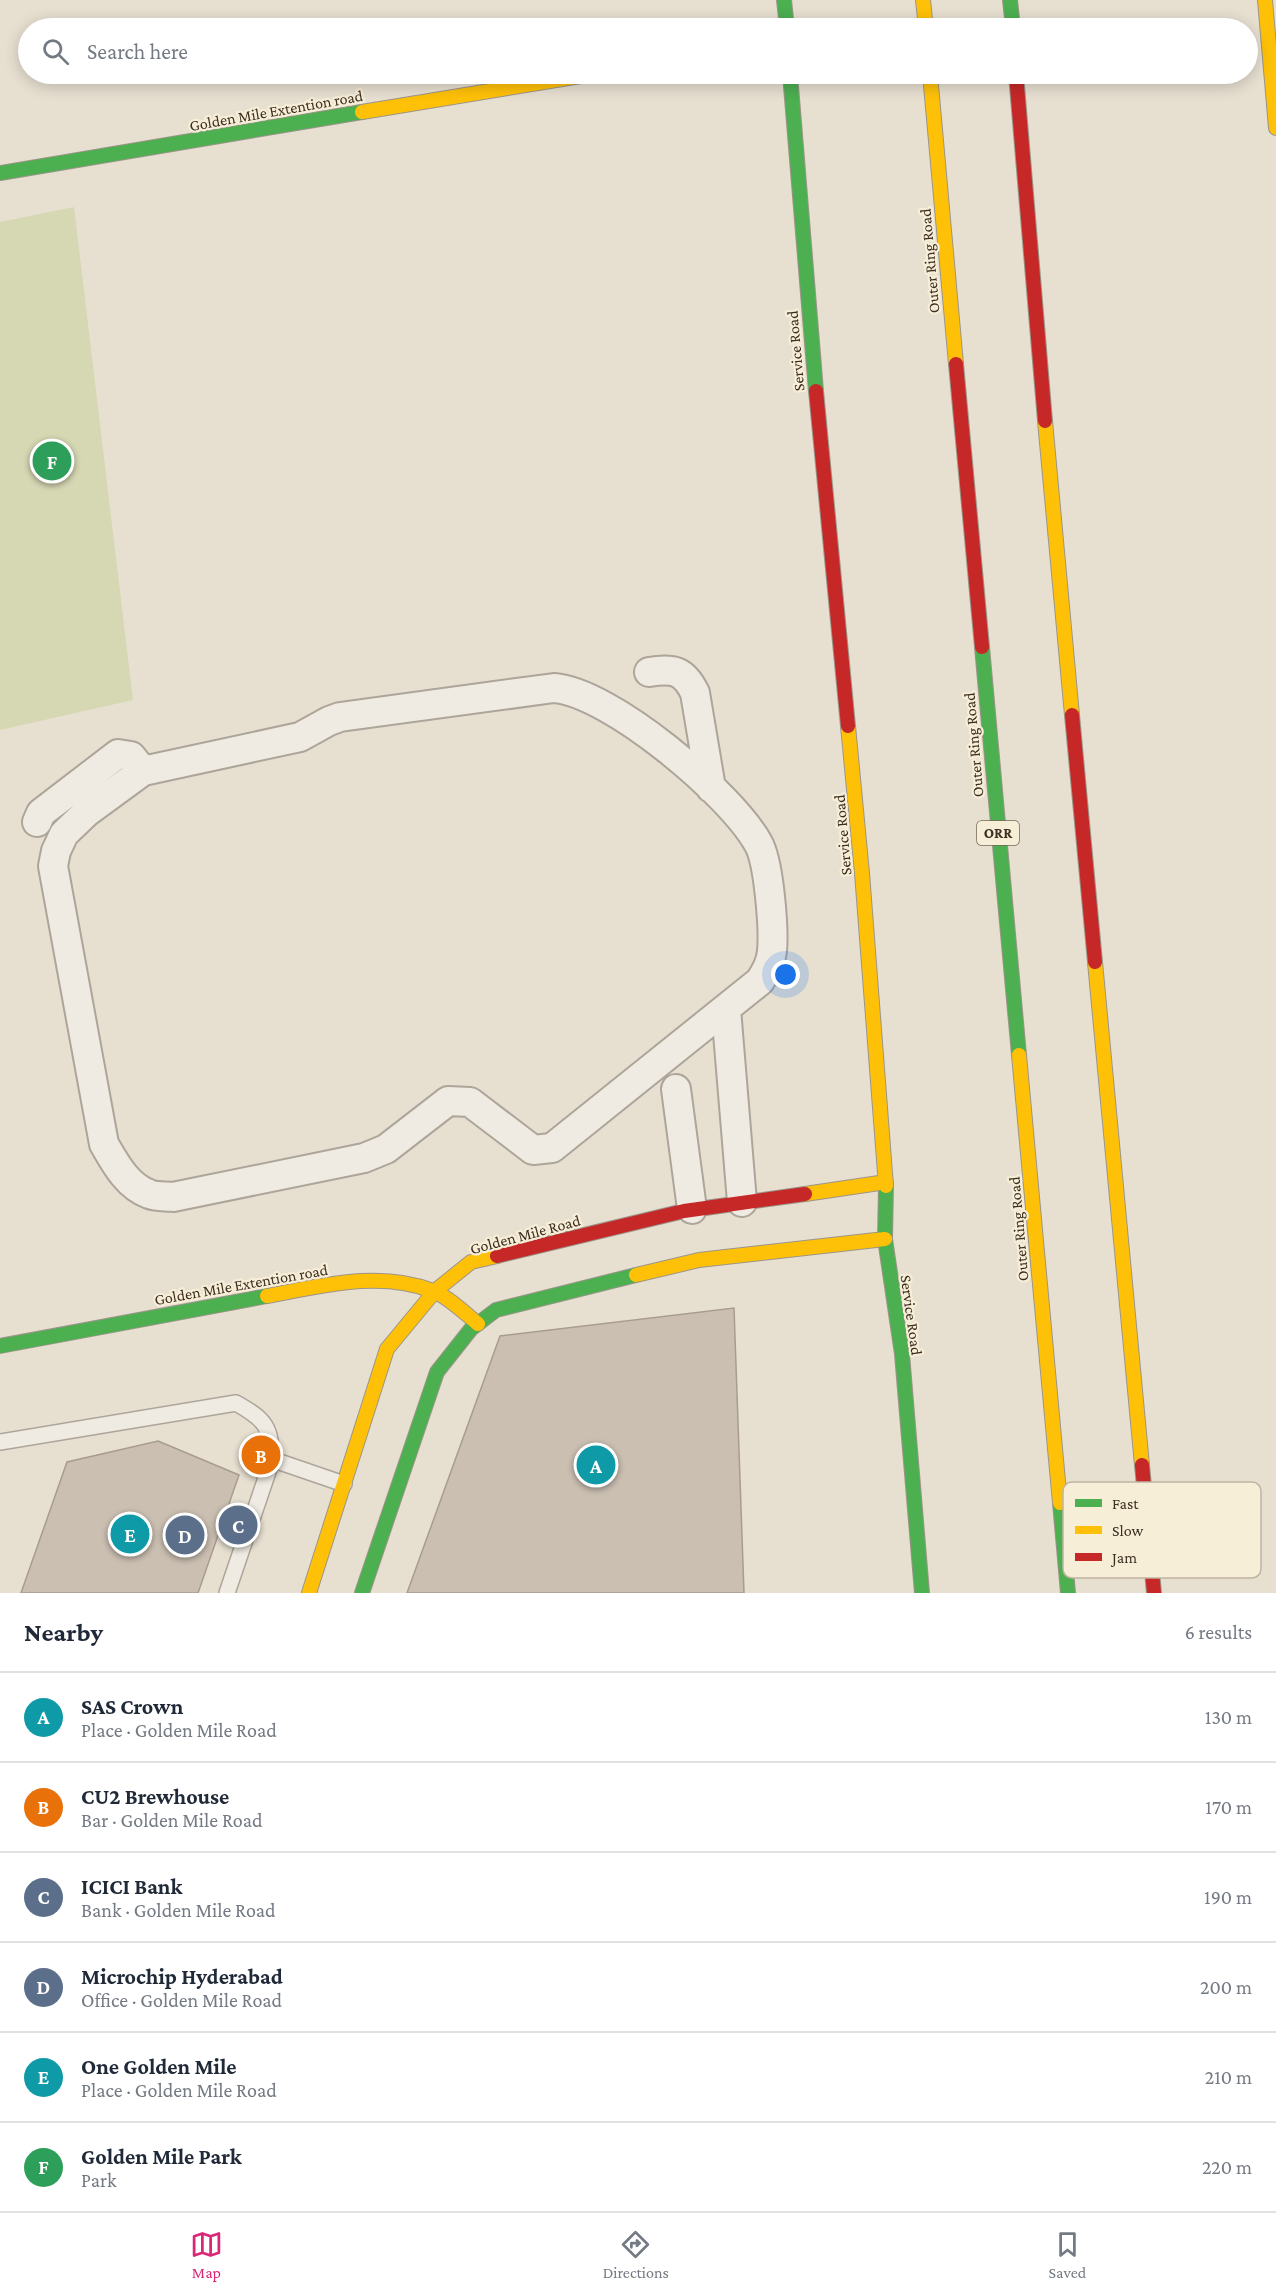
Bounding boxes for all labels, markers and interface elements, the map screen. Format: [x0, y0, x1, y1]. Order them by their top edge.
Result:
search box [18, 18, 1258, 84]
icon: search [39, 35, 72, 68]
text: Search here [87, 39, 188, 64]
street label: Golden Mile Extention road [188, 87, 365, 134]
street label: Outer Ring Road [916, 207, 944, 314]
street label: Service Road [783, 309, 807, 392]
pin: F [32, 438, 72, 484]
street label: Outer Ring Road [960, 691, 988, 798]
street label: Service Road [830, 793, 854, 876]
road number: ORR [977, 821, 1019, 845]
your location [771, 960, 800, 989]
street label: Outer Ring Road [1005, 1175, 1033, 1282]
street label: Golden Mile Road [468, 1211, 583, 1257]
street label: Golden Mile Extention road [153, 1261, 330, 1308]
street label: Service Road [897, 1274, 926, 1357]
pin: B [242, 1432, 280, 1478]
pin: A [576, 1442, 616, 1488]
legend [1063, 1482, 1261, 1578]
text: Fast [1112, 1495, 1139, 1512]
pin: C [218, 1502, 258, 1547]
pin: E [110, 1512, 150, 1556]
pin: D [166, 1512, 204, 1558]
text: Slow [1112, 1522, 1144, 1539]
text: Jam [1110, 1549, 1137, 1567]
text: Nearby [24, 1618, 103, 1647]
text: 6 results [1185, 1621, 1252, 1643]
text: SAS Crown [81, 1694, 183, 1719]
text: A [38, 1706, 49, 1728]
text: 130 m [1205, 1706, 1252, 1728]
text: Place · Golden Mile Road [81, 1719, 277, 1741]
text: CU2 Brewhouse [81, 1784, 229, 1809]
text: B [38, 1796, 49, 1818]
text: 170 m [1205, 1796, 1252, 1818]
text: Bar · Golden Mile Road [81, 1809, 262, 1831]
text: ICICI Bank [81, 1874, 182, 1899]
text: C [37, 1886, 50, 1908]
text: 190 m [1204, 1886, 1252, 1908]
text: Bank · Golden Mile Road [81, 1899, 276, 1921]
text: Microchip Hyderabad [81, 1964, 283, 1989]
text: D [37, 1976, 50, 1998]
text: 200 m [1200, 1976, 1252, 1998]
text: Office · Golden Mile Road [81, 1989, 282, 2011]
text: One Golden Mile [81, 2054, 237, 2079]
text: E [38, 2066, 49, 2088]
text: 210 m [1205, 2066, 1252, 2088]
text: Place · Golden Mile Road [81, 2079, 277, 2101]
text: Golden Mile Park [81, 2144, 242, 2169]
text: F [38, 2156, 49, 2178]
text: 220 m [1202, 2156, 1252, 2178]
text: Park [81, 2169, 117, 2191]
tab: Map [190, 2228, 223, 2281]
tab: Directions [603, 2228, 669, 2281]
tab: Saved [1049, 2228, 1086, 2281]

